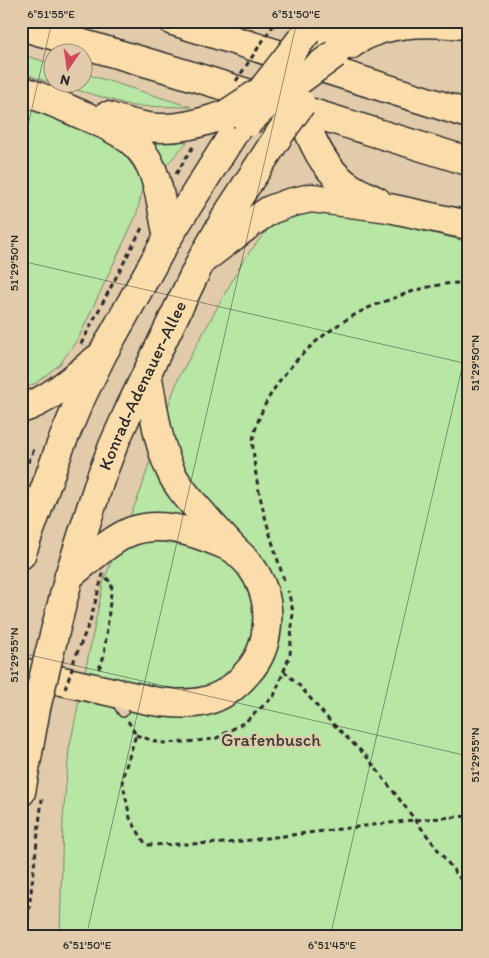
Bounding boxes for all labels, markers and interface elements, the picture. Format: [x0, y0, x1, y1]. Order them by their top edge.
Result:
text: 6°51'55"E [27, 7, 75, 21]
text: 6°51'50"E [272, 7, 321, 21]
north arrow [42, 42, 92, 92]
text: N [59, 71, 72, 90]
text: 51°29'50"N [7, 235, 21, 291]
street label: Konrad-Adenauer-Allee [94, 297, 191, 473]
text: 51°29'50"N [468, 335, 482, 391]
text: 51°29'55"N [7, 627, 21, 683]
text: 51°29'55"N [468, 727, 482, 783]
park label: Grafenbusch [221, 729, 321, 751]
text: 6°51'50"E [63, 938, 112, 952]
text: 6°51'45"E [308, 938, 357, 952]

